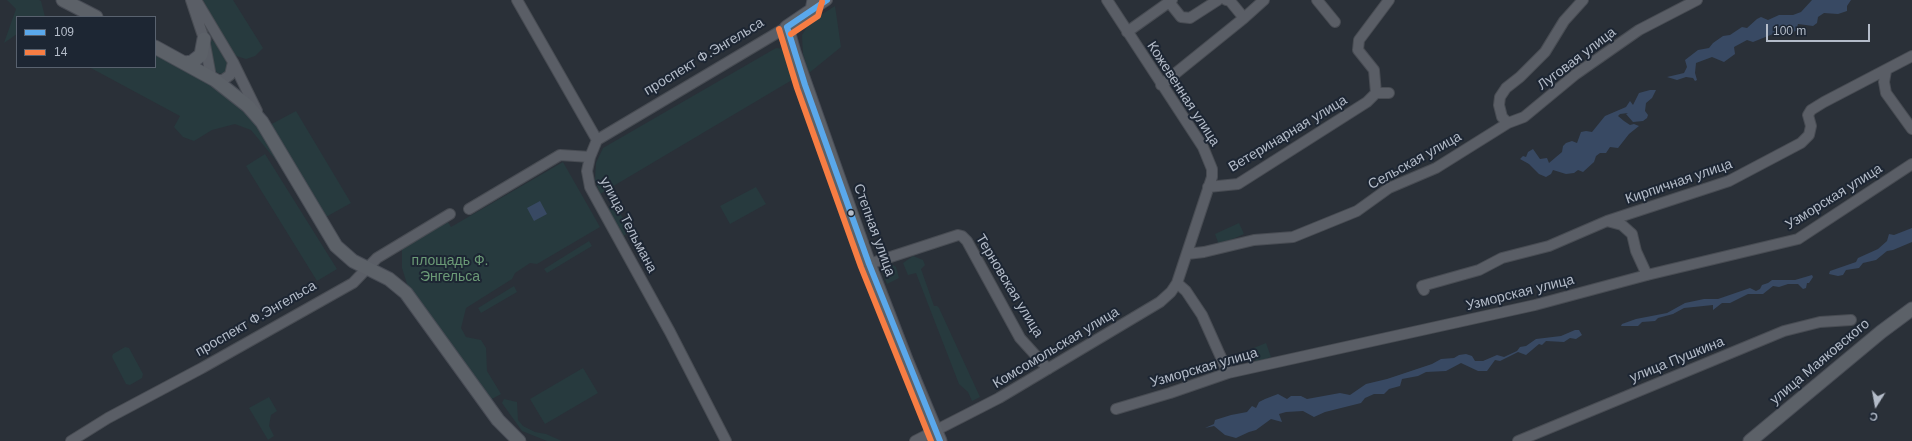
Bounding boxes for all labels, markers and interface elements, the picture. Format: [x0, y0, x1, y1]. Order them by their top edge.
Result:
street label: проспект Ф.Энгельса [641, 15, 767, 99]
legend [16, 16, 156, 68]
scale bar [1768, 16, 1872, 42]
street label: Луговая улица [1534, 24, 1620, 94]
text: 100 m [1773, 24, 1806, 38]
text: 109 [54, 25, 74, 39]
street label: Кожевенная улица [1143, 39, 1223, 149]
text: 14 [54, 45, 67, 59]
street label: Ветеринарная улица [1226, 92, 1350, 176]
street label: Сельская улица [1365, 128, 1465, 194]
street label: Кирпичная улица [1623, 156, 1735, 208]
street label: Узморская улица [1783, 160, 1885, 234]
street label: улица Тельмана [596, 174, 660, 276]
street label: Степная улица [849, 181, 899, 279]
unlabelled marker [846, 208, 856, 218]
street label: Терновская улица [972, 231, 1046, 341]
park label: площадь Ф. Энгельса [412, 253, 488, 286]
street label: Узморская улица [1464, 271, 1576, 315]
street label: проспект Ф.Энгельса [193, 278, 319, 360]
street label: Комсомольская улица [990, 304, 1122, 392]
street label: улица Маяковского [1767, 316, 1873, 408]
street label: улица Пушкина [1627, 333, 1727, 387]
street label: Узморская улица [1148, 345, 1260, 391]
north arrow [1856, 385, 1896, 425]
text: С [1869, 410, 1879, 423]

